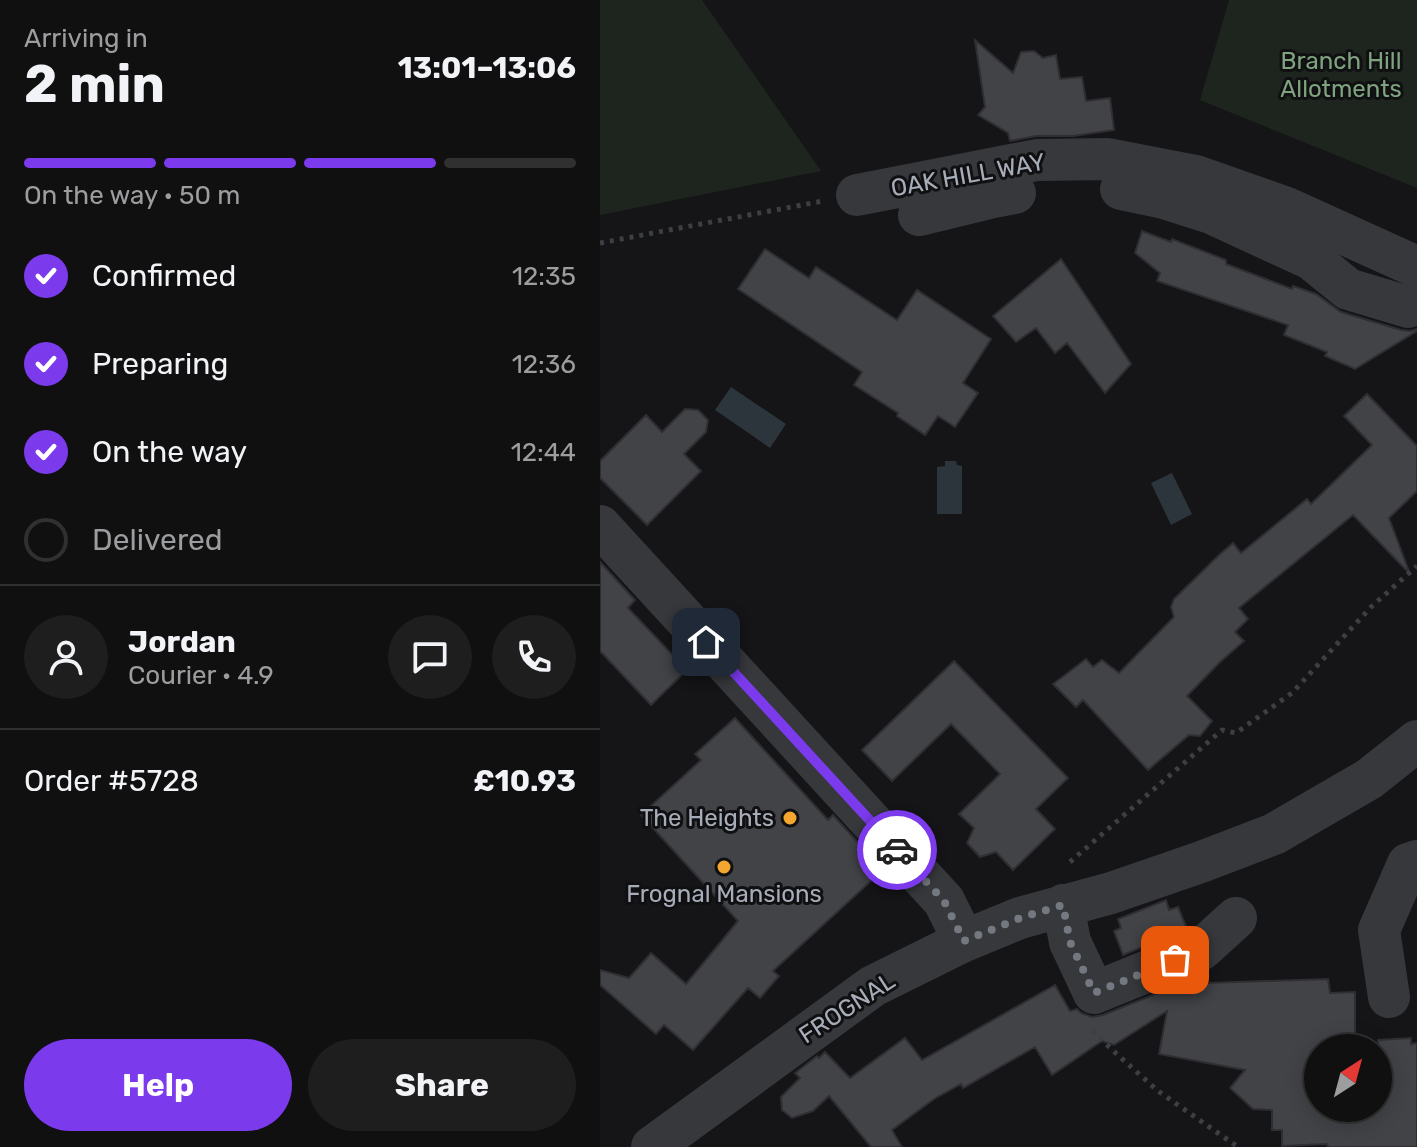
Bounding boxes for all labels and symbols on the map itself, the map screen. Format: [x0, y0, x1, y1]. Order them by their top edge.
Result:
park label: Branch Hill Allotments [1280, 47, 1402, 103]
street label: OAK HILL WAY [889, 148, 1047, 202]
pin [672, 608, 740, 676]
place label: The Heights [640, 804, 774, 832]
marker: The Heights [781, 809, 799, 827]
courier [857, 810, 937, 890]
marker: Frognal Mansions [715, 858, 733, 876]
place label: Frognal Mansions [626, 880, 822, 908]
pin [1141, 926, 1209, 994]
street label: FROGNAL [794, 966, 901, 1049]
north arrow [1304, 1034, 1392, 1122]

